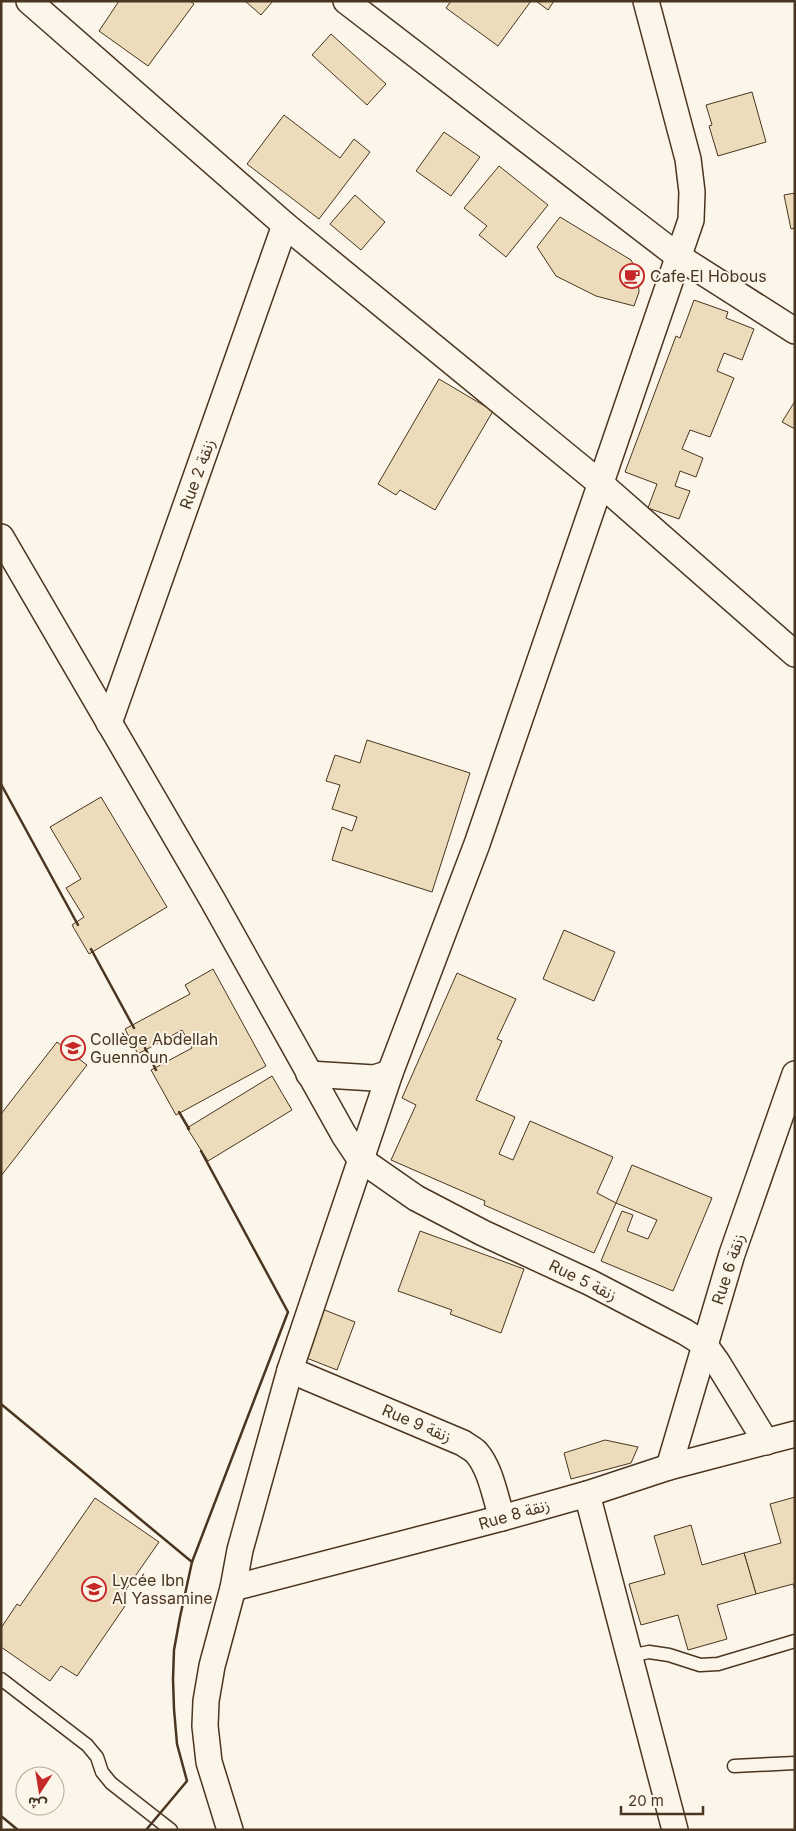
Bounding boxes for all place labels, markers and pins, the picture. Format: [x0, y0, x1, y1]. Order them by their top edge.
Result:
cafe icon: Cafe El Hobous [619, 263, 645, 289]
place label: Cafe El Hobous [650, 266, 767, 286]
place label: Collège Abdellah Guennoun [90, 1029, 218, 1067]
school or university icon: Collège Abdellah Guennoun [60, 1035, 86, 1061]
place label: Lycée Ibn Al Yassamine [112, 1570, 213, 1608]
school or university icon: Lycée Ibn Al Yassamine [81, 1576, 107, 1602]

